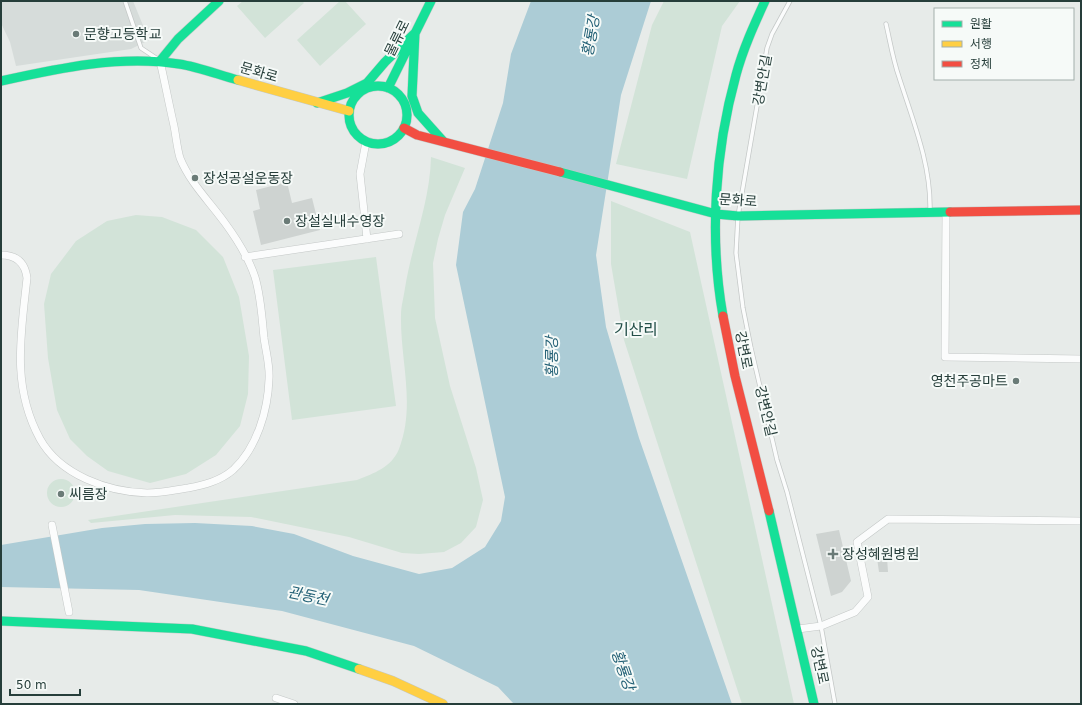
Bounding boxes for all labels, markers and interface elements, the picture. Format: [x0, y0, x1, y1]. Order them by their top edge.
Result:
legend [934, 8, 1074, 80]
water label: 황룡강 [579, 12, 604, 58]
street label: 물류로 [381, 17, 413, 59]
text: 원활 [970, 17, 992, 31]
place label: 문향고등학교 [84, 26, 161, 42]
marker: 문향고등학교 [71, 29, 81, 39]
text: 서행 [970, 37, 992, 51]
street label: 강변안길 [750, 53, 774, 107]
text: 정체 [970, 57, 992, 71]
street label: 문화로 [238, 59, 280, 85]
place label: 장성공설운동장 [203, 170, 293, 186]
marker: 장성공설운동장 [190, 173, 200, 183]
street label: 문화로 [718, 191, 758, 209]
place label: 장설실내수영장 [295, 213, 385, 229]
marker: 장설실내수영장 [282, 216, 292, 226]
district label: 기산리 [614, 320, 658, 339]
street label: 강변로 [732, 330, 756, 371]
water label: 황룡강 [543, 334, 561, 378]
place label: 영천주공마트 [931, 373, 1008, 389]
marker: 영천주공마트 [1011, 376, 1021, 386]
street label: 강변안길 [752, 384, 780, 438]
place label: 씨름장 [69, 486, 108, 502]
marker: 씨름장 [56, 489, 66, 499]
place label: 장성혜원병원 [842, 546, 919, 562]
marker: 장성혜원병원 [827, 548, 839, 560]
water label: 관동천 [286, 583, 332, 610]
street label: 강변로 [808, 644, 832, 686]
water label: 황룡강 [608, 647, 639, 695]
scale bar [10, 671, 80, 697]
text: 50 m [16, 678, 47, 692]

